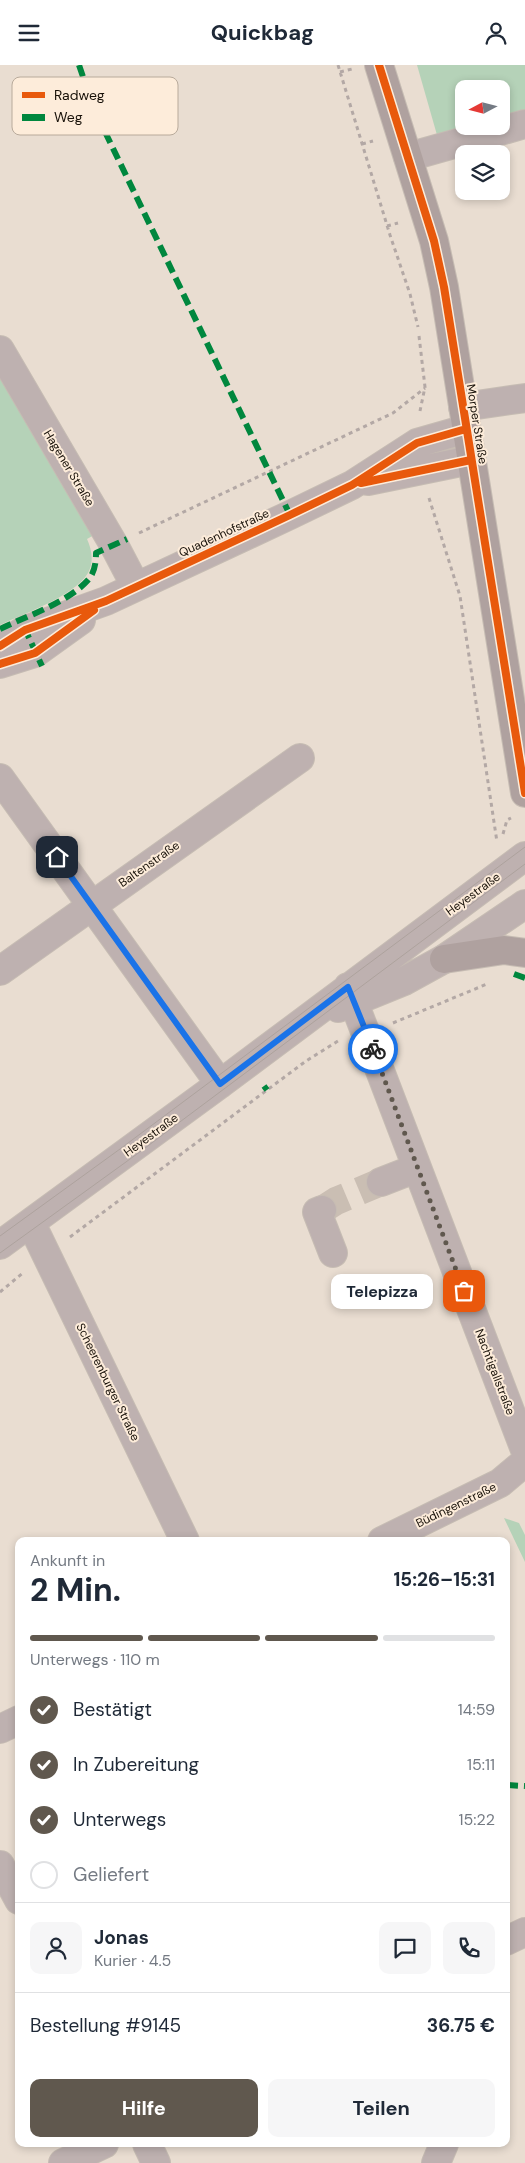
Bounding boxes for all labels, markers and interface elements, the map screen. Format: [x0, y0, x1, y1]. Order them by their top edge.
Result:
text: Quickbag [211, 18, 314, 47]
icon: menu [15, 19, 43, 47]
icon: person [482, 19, 510, 47]
legend [12, 77, 178, 135]
north arrow [455, 80, 510, 135]
map controls [455, 80, 510, 200]
text: Radweg [54, 86, 105, 104]
text: Weg [54, 108, 83, 126]
button: layers [455, 145, 510, 200]
street label: Morper Straße [463, 383, 491, 465]
street label: Hagener Straße [40, 427, 98, 509]
street label: Quadenhofstraße [176, 505, 272, 561]
pin [36, 836, 78, 878]
street label: Baltenstraße [115, 837, 183, 891]
icon: home [43, 843, 71, 871]
street label: Heyestraße [443, 869, 504, 919]
courier [348, 1024, 398, 1074]
icon: bike [359, 1035, 387, 1063]
street label: Heyestraße [121, 1110, 182, 1160]
pin [443, 1270, 485, 1312]
callout: Telepizza [332, 1273, 434, 1309]
icon: bag [450, 1277, 478, 1305]
text: Telepizza [346, 1281, 418, 1302]
street label: Scheerenburger Straße [73, 1320, 144, 1444]
street label: Nachtigallstraße [471, 1327, 519, 1417]
street label: Büdingenstraße [413, 1479, 499, 1531]
text: Ankunft in [30, 1550, 105, 1571]
text: 15:26–15:31 [393, 1567, 495, 1592]
text: 2 Min. [30, 1569, 121, 1611]
text: Unterwegs · 110 m [30, 1649, 160, 1670]
icon: check [30, 1696, 58, 1724]
text: Bestätigt [73, 1697, 152, 1722]
text: 14:59 [458, 1699, 495, 1720]
icon: check [30, 1751, 58, 1779]
text: In Zubereitung [73, 1752, 199, 1777]
text: 15:11 [467, 1754, 495, 1775]
icon: check [30, 1806, 58, 1834]
text: Unterwegs [73, 1807, 166, 1832]
text: 15:22 [459, 1809, 495, 1830]
text: Geliefert [73, 1862, 149, 1887]
button: person [30, 1922, 82, 1974]
button: chat [379, 1922, 431, 1974]
button: phone [443, 1922, 495, 1974]
text: Jonas [94, 1925, 149, 1950]
text: Kurier · 4.5 [94, 1950, 171, 1971]
text: Bestellung #9145 [30, 2013, 181, 2038]
text: 36.75 € [427, 2013, 495, 2038]
button: Hilfe [30, 2079, 258, 2137]
button: Teilen [268, 2079, 495, 2137]

